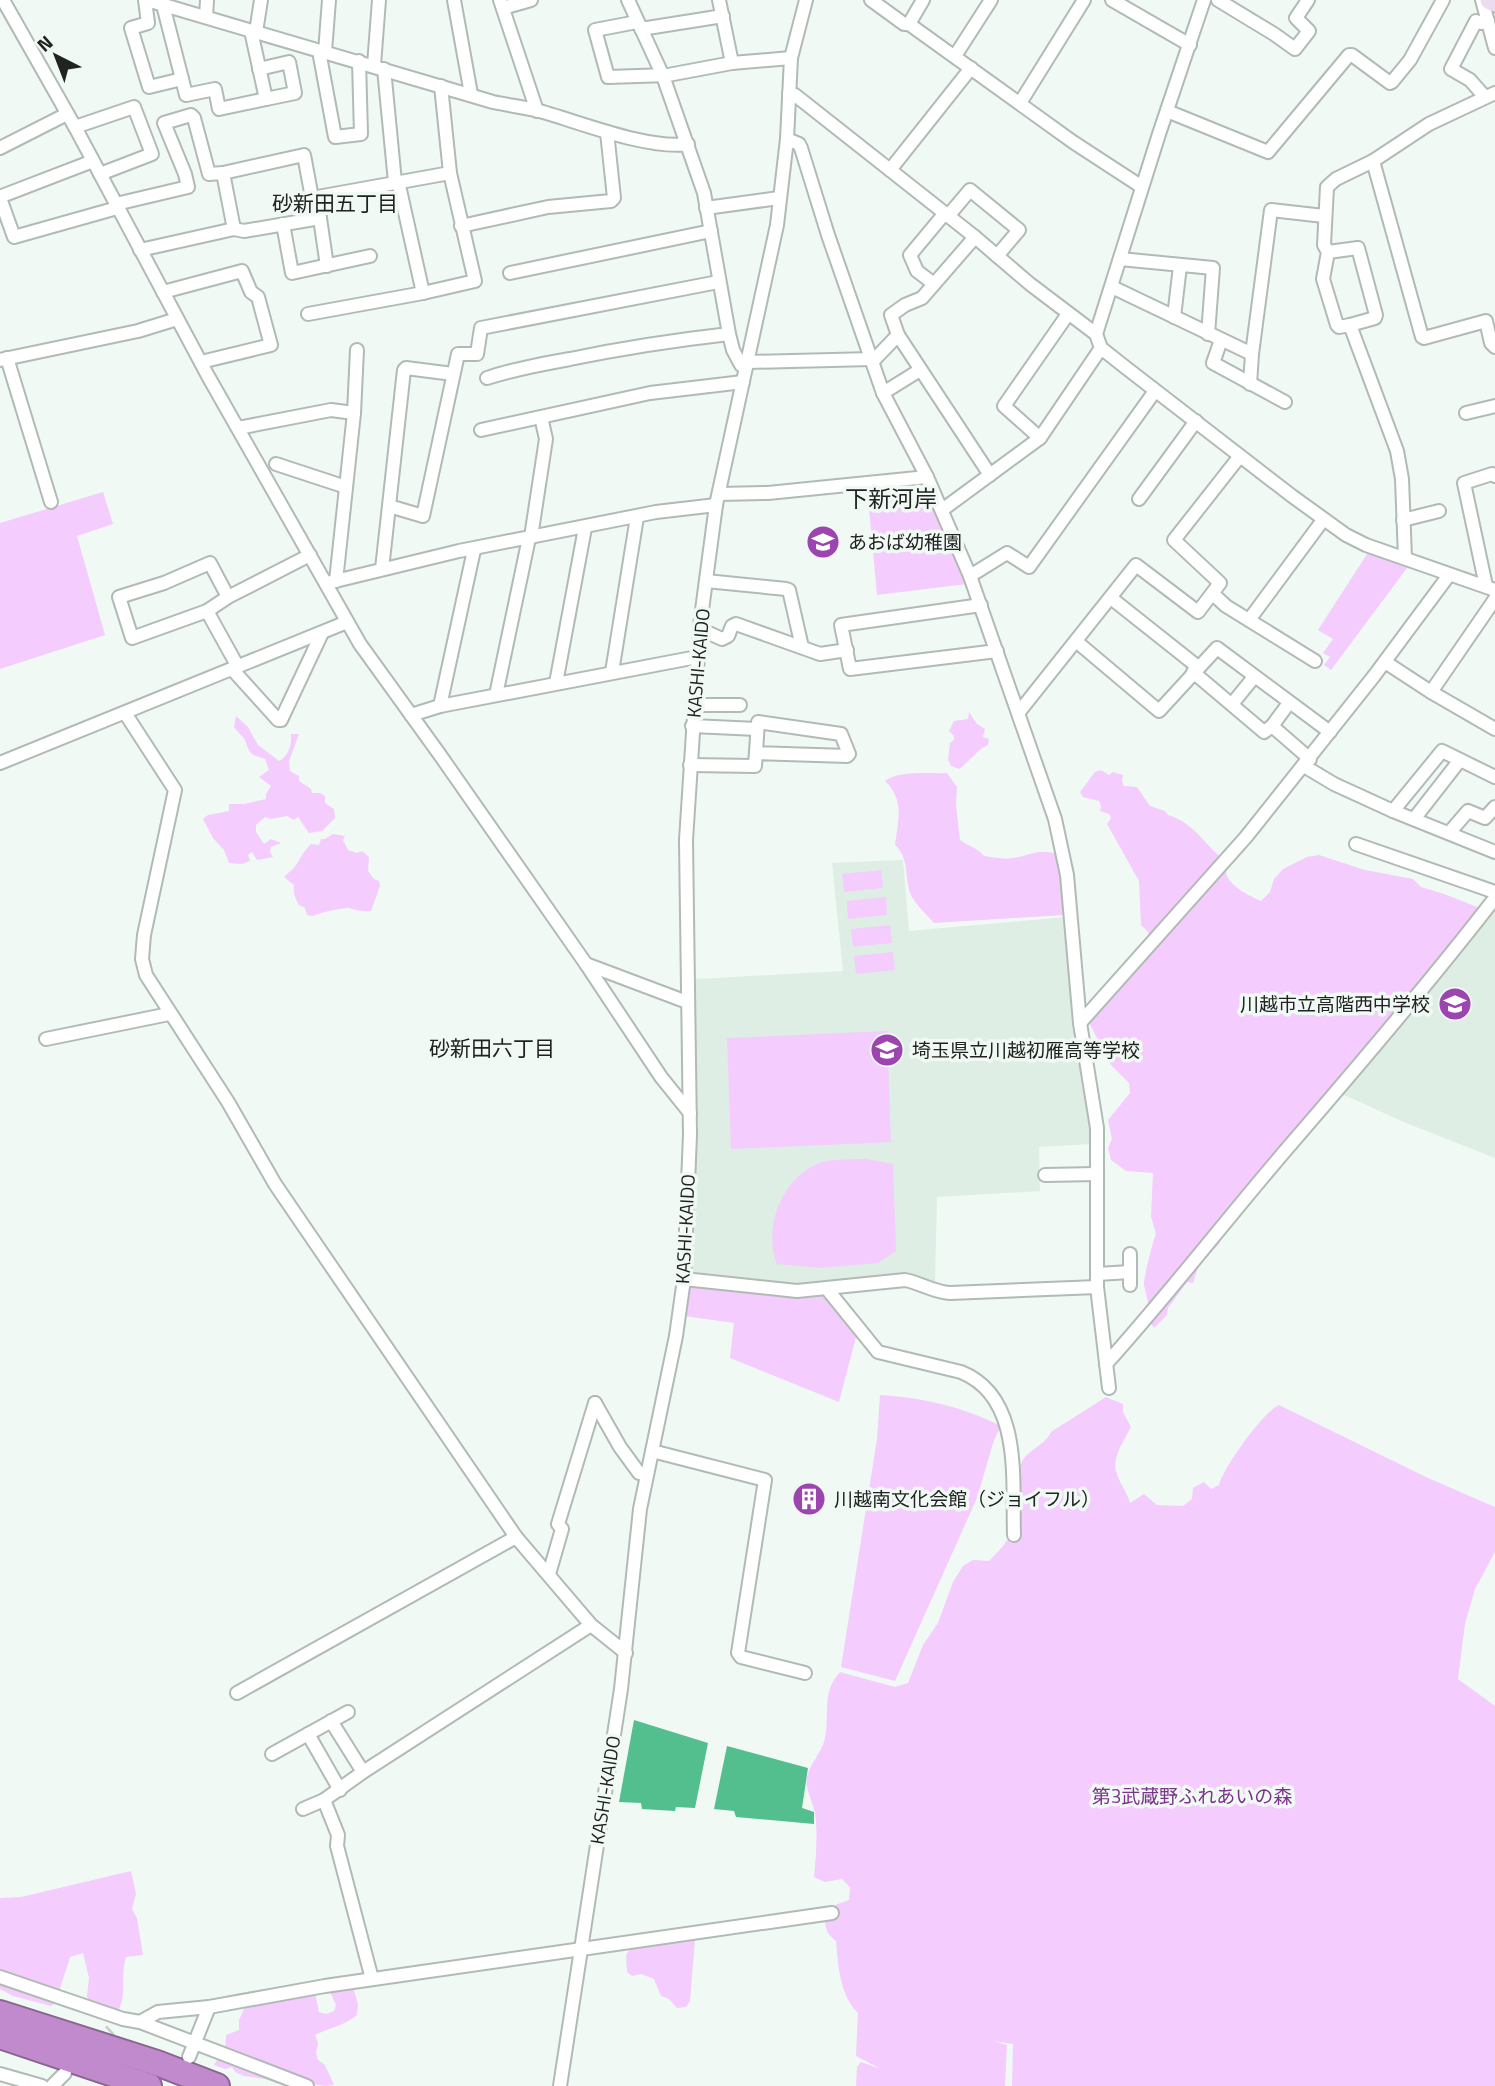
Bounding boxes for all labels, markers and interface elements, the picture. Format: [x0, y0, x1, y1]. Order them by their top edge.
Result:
north arrow [21, 21, 91, 91]
text: N [30, 28, 59, 58]
district label: 砂新田五丁目 [272, 187, 398, 219]
district label: 下新河岸 [845, 481, 937, 516]
school or university icon: あおば幼稚園 [804, 523, 842, 561]
place label: あおば幼稚園 [848, 527, 962, 556]
street label: KASHI-KAIDO [678, 607, 717, 719]
school or university icon: 川越市立高階西中学校 [1436, 985, 1474, 1023]
place label: 川越市立高階西中学校 [1240, 989, 1430, 1018]
school or university icon: 埼玉県立川越初雁高等学校 [868, 1031, 906, 1069]
district label: 砂新田六丁目 [429, 1032, 555, 1064]
place label: 埼玉県立川越初雁高等学校 [912, 1035, 1140, 1064]
street label: KASHI-KAIDO [667, 1173, 702, 1285]
building icon: 川越南文化会館（ジョイフル） [790, 1480, 828, 1518]
place label: 川越南文化会館（ジョイフル） [834, 1484, 1100, 1513]
street label: KASHI-KAIDO [582, 1733, 627, 1846]
park label: 第3武蔵野ふれあいの森 [1092, 1781, 1292, 1810]

